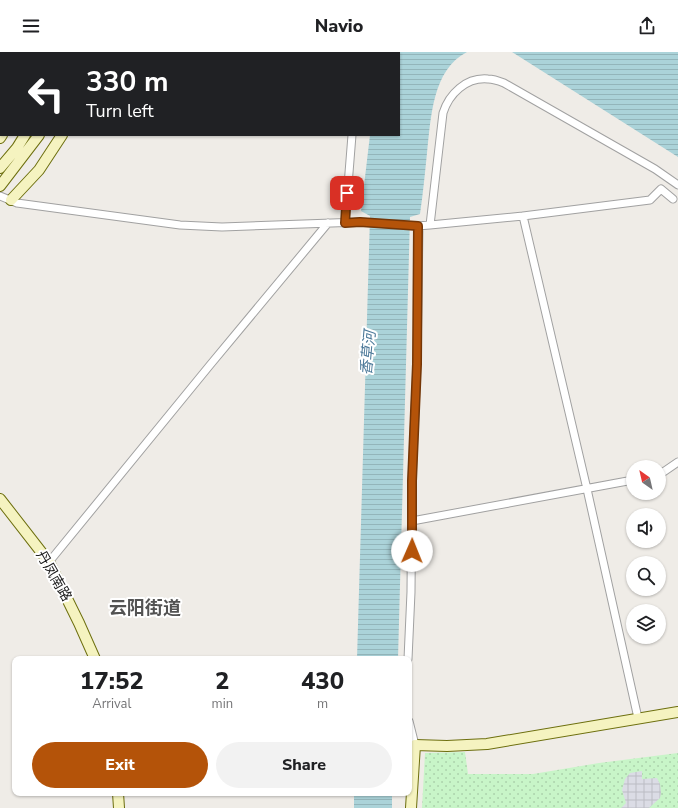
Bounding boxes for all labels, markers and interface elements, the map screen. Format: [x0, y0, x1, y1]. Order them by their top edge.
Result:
text: Navio [315, 14, 363, 38]
icon: menu [20, 15, 42, 37]
icon: share [636, 15, 658, 37]
text: 330 m [86, 63, 169, 101]
icon: left [20, 68, 72, 120]
text: Turn left [86, 99, 154, 123]
pin [330, 176, 364, 210]
icon: arrive [336, 182, 358, 204]
water label: 香草河 [356, 327, 380, 376]
north arrow [626, 460, 666, 500]
map controls [626, 460, 666, 644]
button: sound [626, 508, 666, 548]
position arrow [391, 530, 433, 572]
street label: 丹凤南路 [32, 547, 76, 605]
button: search [626, 556, 666, 596]
district label: 云阳街道 [109, 596, 181, 620]
button: layers [626, 604, 666, 644]
text: 17:52 [80, 665, 144, 697]
text: 2 [215, 665, 230, 697]
text: 430 [301, 665, 344, 697]
text: Arrival [92, 695, 131, 713]
text: min [212, 695, 233, 713]
text: m [317, 695, 328, 713]
button: Exit [32, 742, 208, 788]
button: Share [216, 742, 392, 788]

